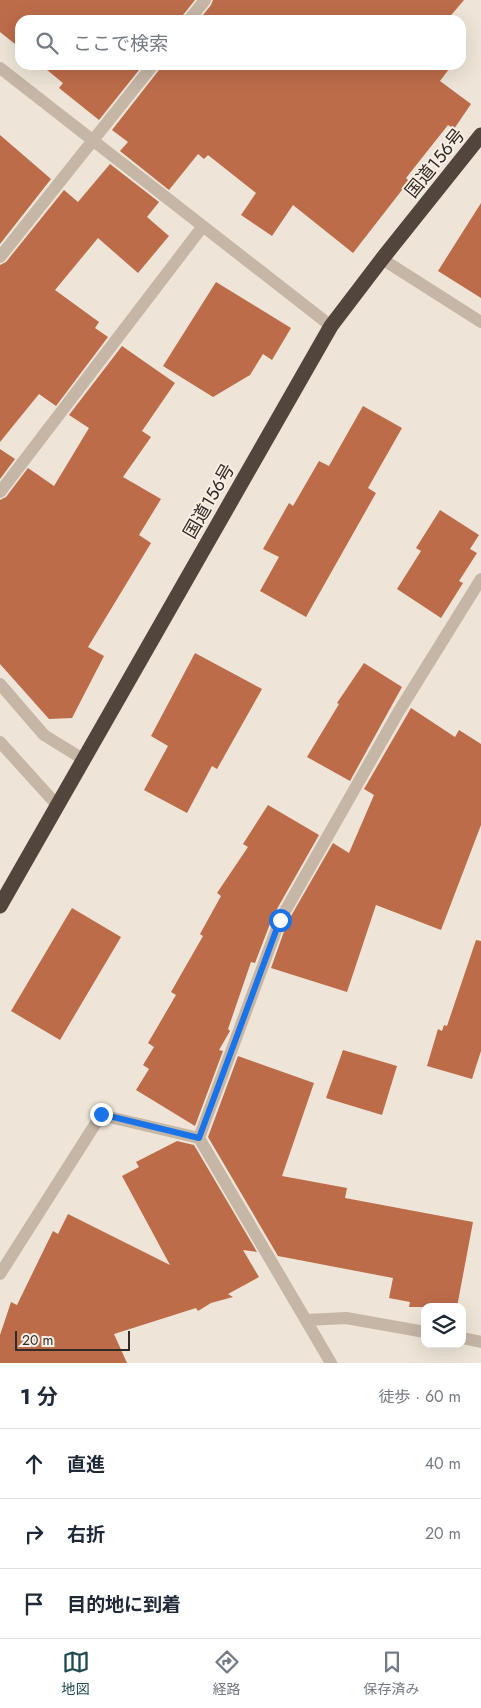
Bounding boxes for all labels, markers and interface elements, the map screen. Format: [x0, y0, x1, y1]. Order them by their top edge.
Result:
search box [15, 15, 466, 70]
icon: search [33, 29, 61, 57]
text: ここで検索 [73, 30, 168, 57]
street label: 国道156号 [399, 123, 471, 203]
street label: 国道156号 [177, 459, 241, 543]
route start [269, 909, 292, 932]
route end [90, 1103, 113, 1126]
map controls [421, 1303, 466, 1348]
button: layers [421, 1303, 466, 1348]
scale bar [15, 1328, 130, 1351]
text: 20 m [22, 1330, 54, 1350]
text: 1 分 [20, 1382, 58, 1412]
text: 徒歩 · 60 m [379, 1385, 461, 1408]
icon: ahead [20, 1450, 48, 1478]
text: 直進 [67, 1451, 105, 1478]
text: 40 m [425, 1452, 461, 1475]
icon: right [20, 1520, 48, 1548]
text: 右折 [67, 1521, 105, 1548]
text: 20 m [425, 1522, 461, 1545]
icon: arrive [20, 1590, 48, 1618]
text: 目的地に到着 [67, 1591, 181, 1618]
tab: 地図 [62, 1648, 90, 1699]
tab: 経路 [213, 1648, 241, 1699]
tab: 保存済み [364, 1648, 420, 1699]

